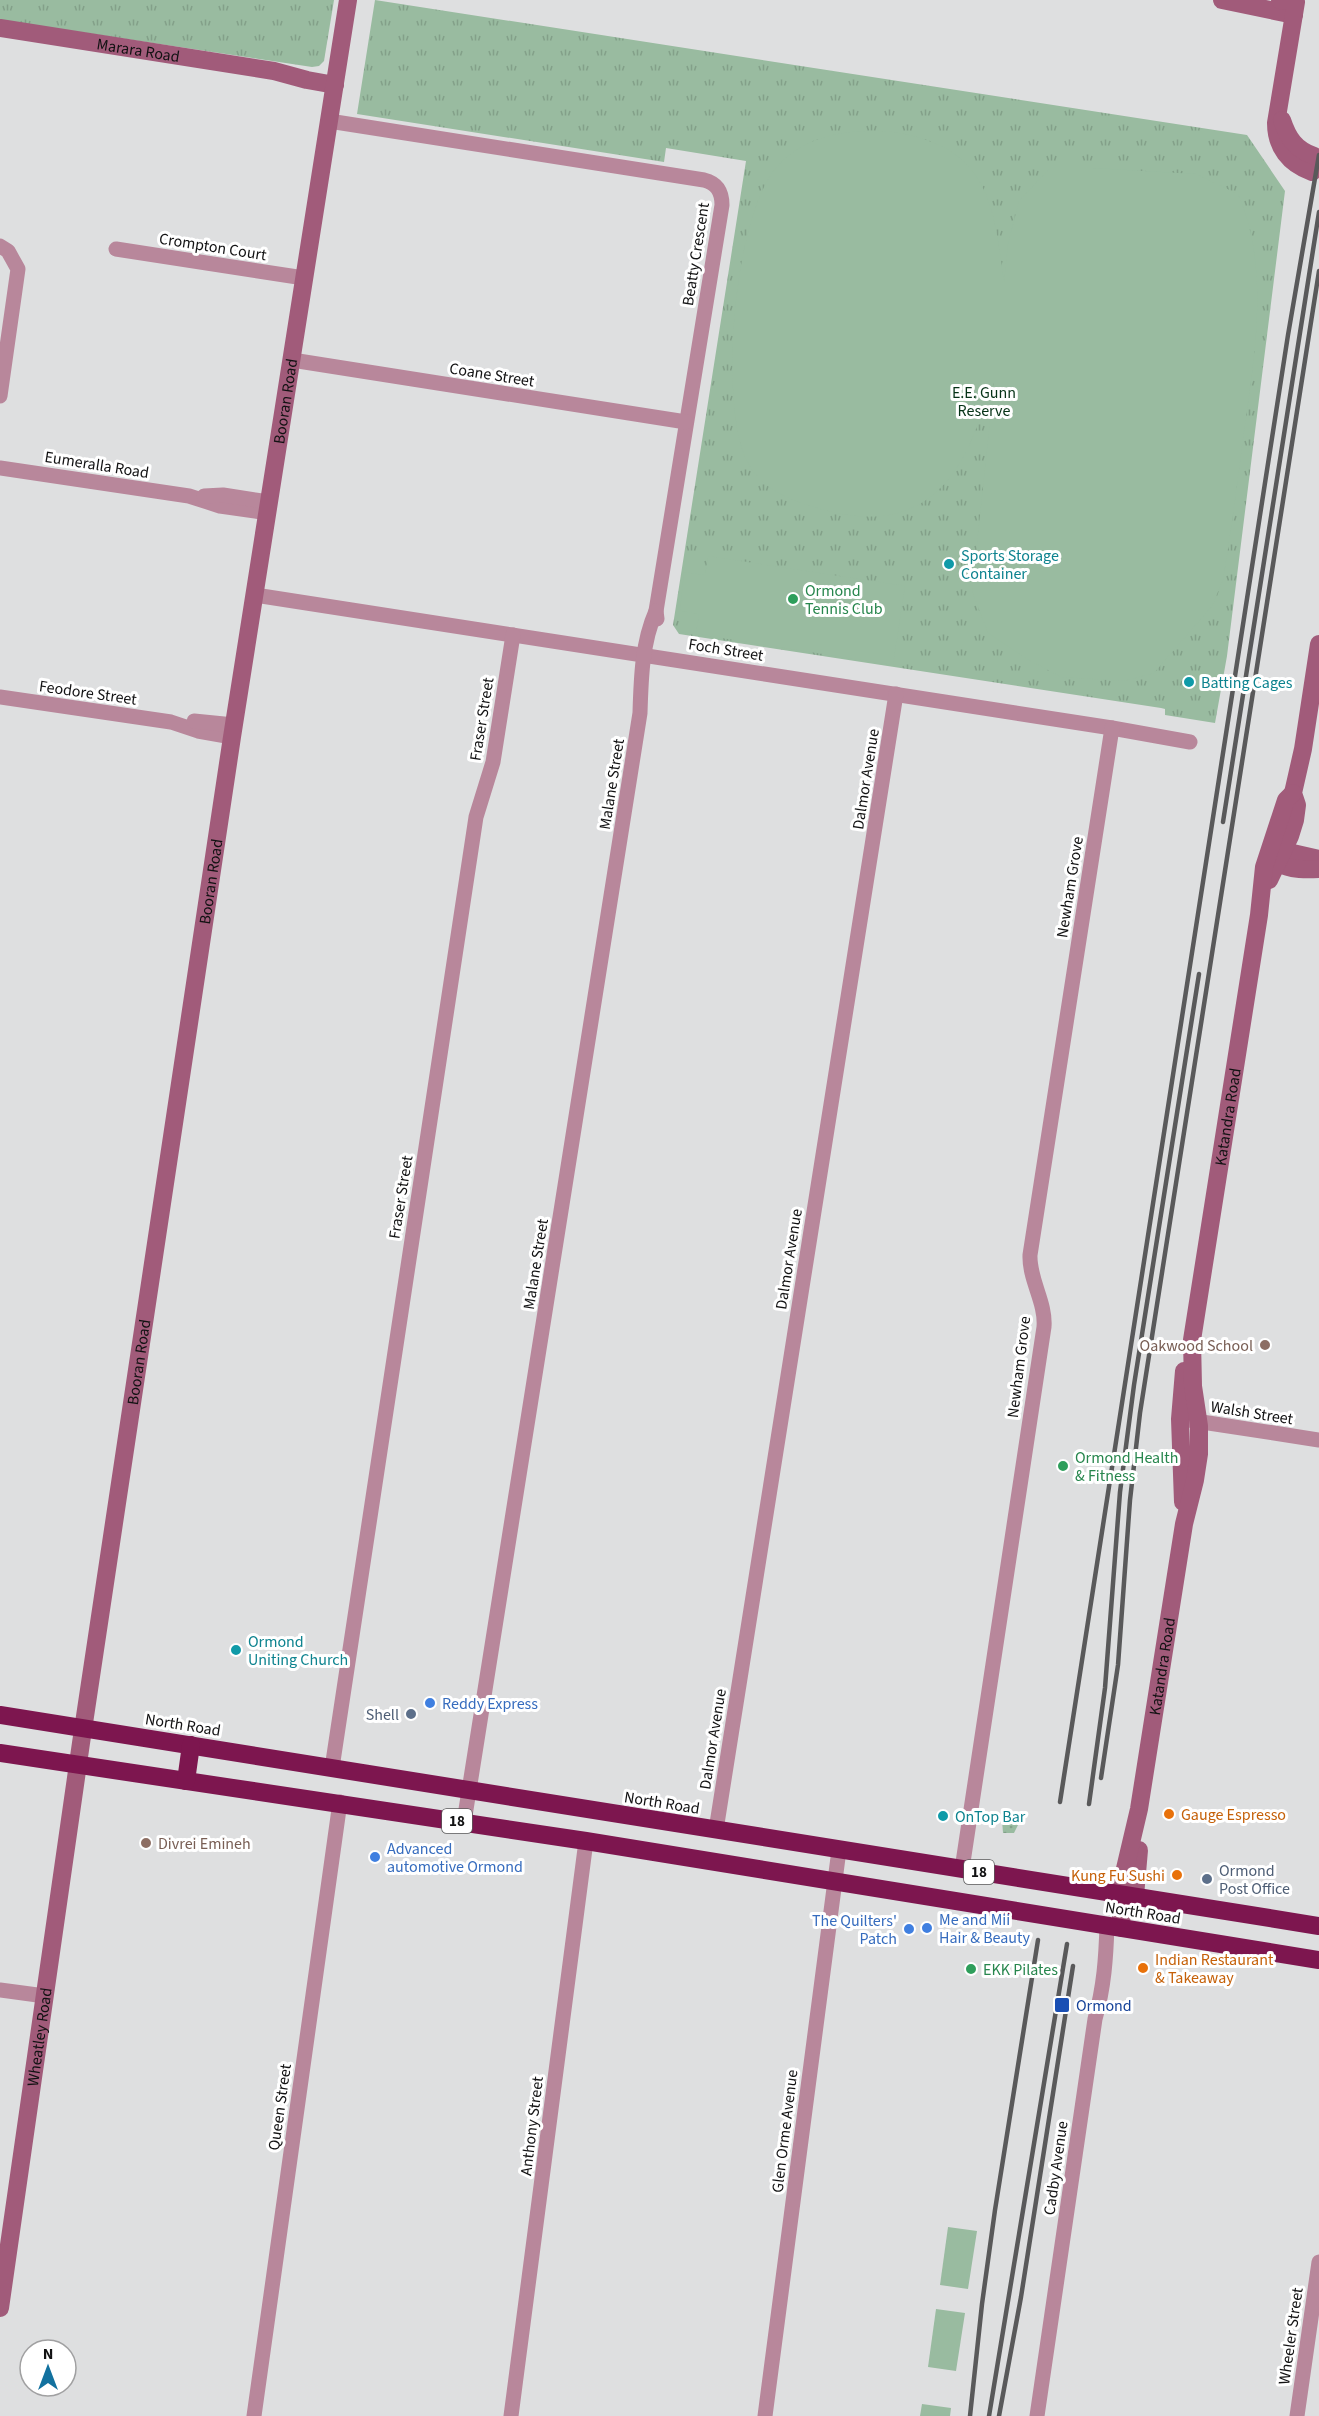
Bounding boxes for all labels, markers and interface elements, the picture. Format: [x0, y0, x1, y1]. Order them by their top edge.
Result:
street label: Marara Road [95, 33, 181, 68]
street label: Beatty Crescent [677, 200, 715, 307]
street label: Crompton Court [158, 228, 269, 266]
street label: Booran Road [268, 357, 303, 446]
street label: Coane Street [448, 357, 536, 393]
park label: E.E. Gunn Reserve [952, 382, 1016, 422]
street label: Eumeralla Road [43, 446, 151, 484]
place label: Sports Storage Container [961, 545, 1059, 585]
marker: Sports Storage Container [942, 557, 956, 571]
place label: Ormond Tennis Club [805, 580, 883, 620]
marker: Ormond Tennis Club [786, 592, 800, 606]
street label: Foch Street [687, 633, 765, 667]
place label: Batting Cages [1201, 672, 1293, 694]
street label: Feodore Street [38, 675, 139, 711]
street label: Fraser Street [465, 675, 500, 763]
marker: Batting Cages [1182, 675, 1196, 689]
street label: Dalmor Avenue [847, 727, 885, 831]
street label: Malane Street [594, 737, 630, 831]
street label: Newham Grove [1051, 835, 1089, 939]
street label: Booran Road [194, 837, 229, 926]
street label: Katandra Road [1210, 1067, 1247, 1168]
street label: Fraser Street [384, 1153, 419, 1241]
street label: Dalmor Avenue [770, 1207, 808, 1311]
street label: Malane Street [518, 1217, 554, 1311]
street label: Newham Grove [1002, 1315, 1036, 1419]
street label: Booran Road [122, 1318, 156, 1407]
place label: Oakwood School [1140, 1335, 1253, 1357]
marker: Oakwood School [1258, 1338, 1272, 1352]
street label: Walsh Street [1209, 1396, 1295, 1430]
place label: Ormond Health & Fitness [1075, 1447, 1178, 1487]
marker: Ormond Health & Fitness [1056, 1459, 1070, 1473]
street label: Katandra Road [1144, 1616, 1181, 1717]
place label: Ormond Uniting Church [248, 1631, 348, 1671]
marker: Ormond Uniting Church [229, 1643, 243, 1657]
street label: Dalmor Avenue [694, 1687, 732, 1791]
place label: Reddy Express [442, 1693, 538, 1715]
marker: Reddy Express [423, 1696, 437, 1710]
place label: Shell [366, 1704, 399, 1726]
marker: Shell [404, 1707, 418, 1721]
street label: North Road [143, 1708, 222, 1742]
street label: North Road [622, 1786, 701, 1820]
place label: Gauge Espresso [1181, 1804, 1286, 1826]
place label: OnTop Bar [955, 1806, 1026, 1828]
marker: Gauge Espresso [1162, 1807, 1176, 1821]
road number: 18 [442, 1809, 472, 1833]
marker: OnTop Bar [936, 1809, 950, 1823]
place label: Divrei Emineh [158, 1833, 251, 1855]
marker: Divrei Emineh [139, 1836, 153, 1850]
place label: Advanced automotive Ormond [387, 1838, 523, 1878]
marker: Advanced automotive Ormond [368, 1850, 382, 1864]
road number: 18 [964, 1860, 994, 1884]
place label: Ormond Post Office [1219, 1860, 1290, 1900]
place label: Kung Fu Sushi [1071, 1865, 1165, 1887]
marker: Kung Fu Sushi [1170, 1868, 1184, 1882]
marker: Ormond Post Office [1200, 1872, 1214, 1886]
street label: North Road [1103, 1896, 1182, 1930]
place label: Me and Mii Hair & Beauty [939, 1909, 1030, 1949]
place label: The Quilters' Patch [812, 1910, 897, 1950]
marker: Me and Mii Hair & Beauty [920, 1921, 934, 1935]
marker: The Quilters' Patch [902, 1922, 916, 1936]
place label: Indian Restaurant & Takeaway [1155, 1949, 1274, 1989]
place label: EKK Pilates [983, 1959, 1058, 1981]
marker: Indian Restaurant & Takeaway [1136, 1961, 1150, 1975]
marker: EKK Pilates [964, 1962, 978, 1976]
street label: Wheatley Road [22, 1986, 58, 2088]
place label: Ormond [1076, 1995, 1132, 2017]
marker: Ormond [1053, 1996, 1071, 2014]
street label: Queen Street [263, 2062, 297, 2152]
street label: Glen Orme Avenue [767, 2068, 803, 2194]
street label: Anthony Street [515, 2075, 549, 2177]
street label: Cadby Avenue [1038, 2120, 1073, 2217]
street label: Wheeler Street [1273, 2286, 1309, 2386]
north arrow [18, 2338, 78, 2398]
text: N [43, 2343, 53, 2365]

